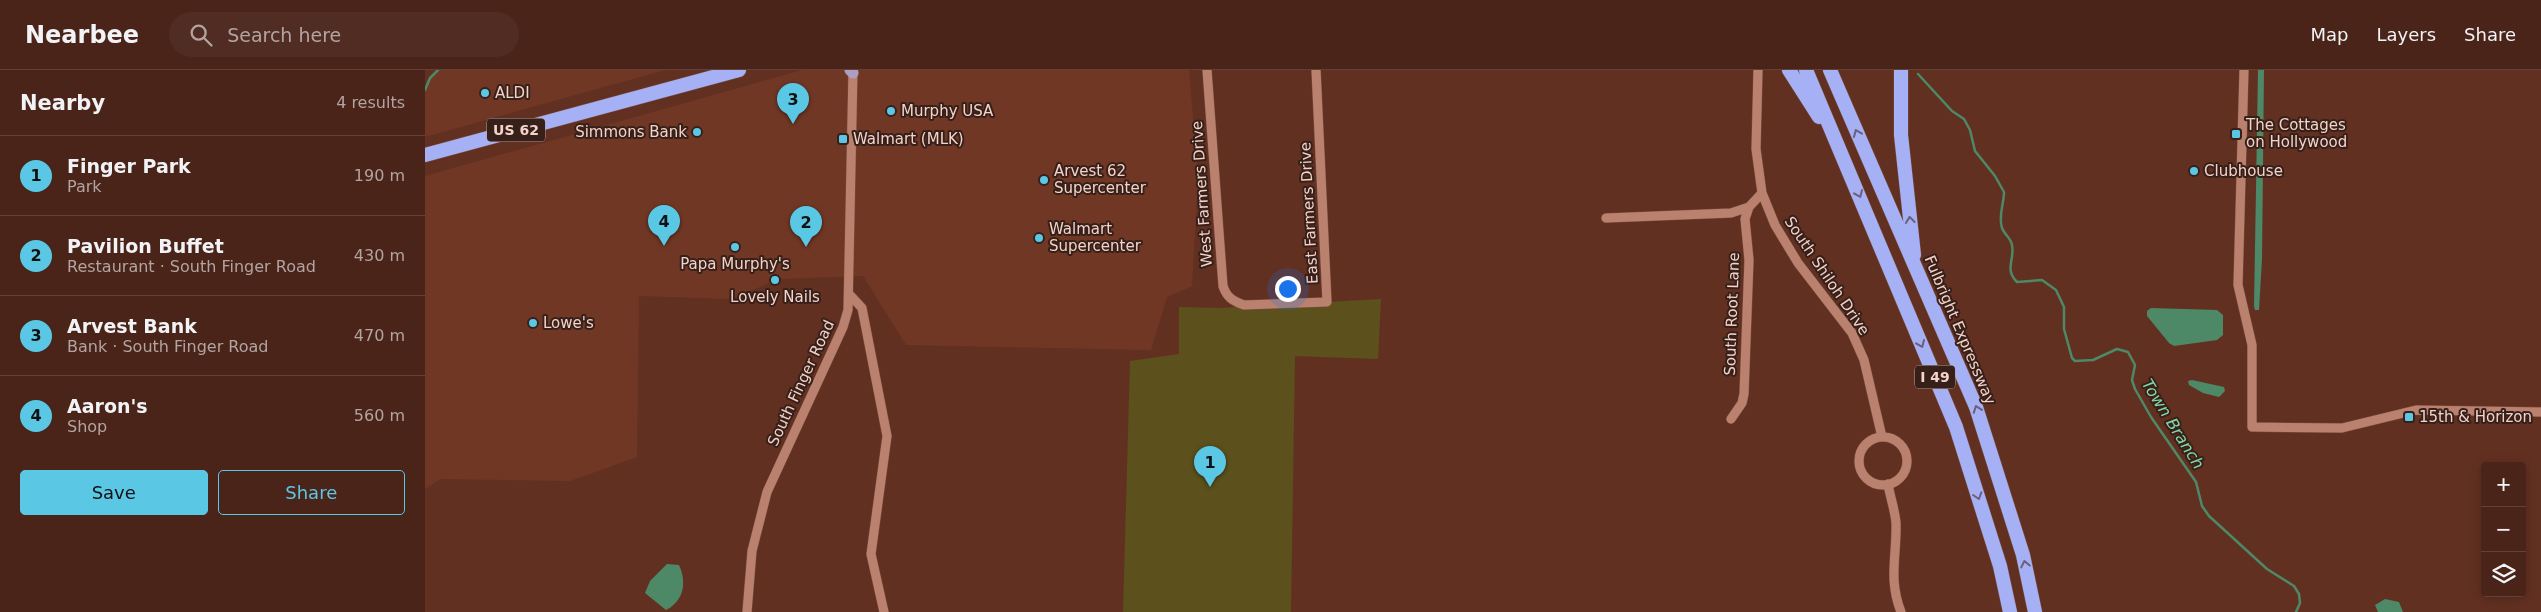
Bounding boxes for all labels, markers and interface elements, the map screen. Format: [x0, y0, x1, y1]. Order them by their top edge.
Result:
search box [169, 12, 519, 57]
text: Nearbee [25, 21, 139, 49]
icon: search [187, 21, 215, 49]
text: Search here [227, 24, 341, 46]
text: Map [2310, 24, 2348, 45]
text: Layers [2376, 24, 2436, 45]
text: Share [2464, 24, 2516, 45]
pin: 3 [777, 83, 809, 124]
place label: ALDI [495, 84, 530, 102]
marker: ALDI [479, 87, 491, 99]
text: Nearby [20, 91, 105, 115]
text: 4 results [336, 93, 405, 112]
place label: Murphy USA [901, 102, 994, 120]
marker: Murphy USA [885, 105, 897, 117]
place label: The Cottages on Hollywood [2245, 116, 2347, 151]
road number: US 62 [487, 118, 545, 142]
street label: West Farmers Drive [1188, 120, 1216, 268]
place label: Simmons Bank [575, 123, 687, 141]
marker: Simmons Bank [691, 126, 703, 138]
marker: The Cottages on Hollywood [2230, 128, 2242, 140]
place label: Walmart (MLK) [853, 130, 964, 148]
one-way arrow [1853, 130, 1863, 138]
marker: Walmart (MLK) [837, 133, 849, 145]
street label: East Farmers Drive [1296, 142, 1322, 284]
text: Finger Park [67, 155, 191, 177]
place label: Arvest 62 Supercenter [1054, 162, 1147, 197]
place label: Clubhouse [2204, 162, 2283, 180]
marker: Clubhouse [2188, 165, 2200, 177]
text: 1 [30, 166, 42, 185]
text: 190 m [354, 166, 405, 185]
marker: Arvest 62 Supercenter [1038, 174, 1050, 186]
text: Park [67, 177, 102, 196]
one-way arrow [1852, 189, 1863, 198]
pin: 4 [648, 205, 680, 246]
pin: 2 [790, 206, 822, 247]
street label: South Shiloh Drive [1781, 213, 1873, 339]
one-way arrow [1905, 216, 1916, 224]
place label: Walmart Supercenter [1049, 220, 1142, 255]
marker: Walmart Supercenter [1033, 232, 1045, 244]
text: Pavilion Buffet [67, 235, 224, 257]
marker: Papa Murphy's [729, 241, 741, 253]
text: 2 [30, 246, 42, 265]
text: 430 m [354, 246, 405, 265]
street label: South Root Lane [1721, 252, 1743, 376]
street label: Fulbright Expressway [1920, 253, 2000, 407]
place label: Papa Murphy's [680, 255, 790, 273]
text: Restaurant · South Finger Road [67, 257, 316, 276]
marker: Lovely Nails [769, 274, 781, 286]
your location [1275, 276, 1301, 302]
place label: Lovely Nails [730, 288, 820, 306]
place label: Lowe's [543, 314, 594, 332]
text: Arvest Bank [67, 315, 197, 337]
marker: Lowe's [527, 317, 539, 329]
street label: South Finger Road [764, 317, 838, 449]
text: 3 [30, 326, 42, 345]
text: 470 m [354, 326, 405, 345]
text: Bank · South Finger Road [67, 337, 268, 356]
one-way arrow [1915, 339, 1925, 348]
road number: I 49 [1915, 366, 1955, 388]
water label: Town Branch [2138, 376, 2208, 472]
text: Aaron's [67, 395, 148, 417]
text: 4 [30, 406, 42, 425]
text: 560 m [354, 406, 405, 425]
one-way arrow [1972, 406, 1982, 414]
place label: 15th & Horizon [2419, 408, 2532, 426]
marker: 15th & Horizon [2403, 411, 2415, 423]
text: Shop [67, 417, 107, 436]
pin: 1 [1194, 446, 1226, 487]
map controls [2481, 462, 2526, 597]
button: + [2481, 462, 2526, 507]
button: Save [20, 470, 208, 515]
button: Share [218, 470, 405, 515]
one-way arrow [1972, 491, 1982, 500]
button: − [2481, 507, 2526, 552]
button: layers [2481, 552, 2526, 597]
one-way arrow [2020, 560, 2031, 569]

